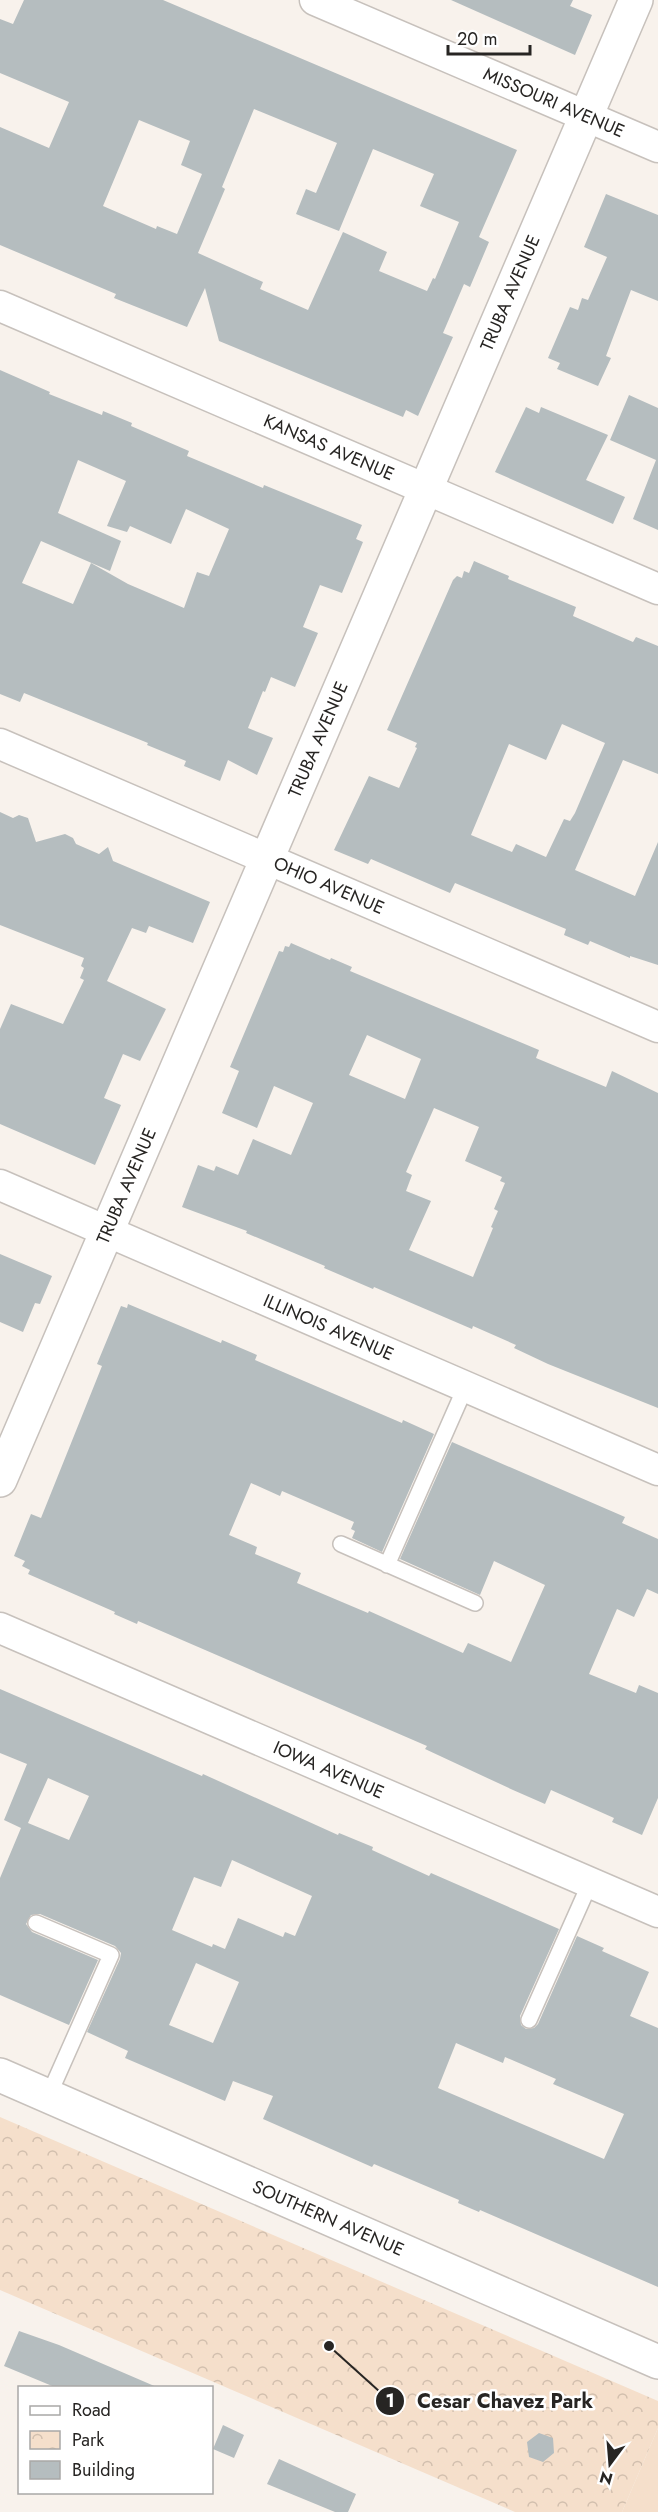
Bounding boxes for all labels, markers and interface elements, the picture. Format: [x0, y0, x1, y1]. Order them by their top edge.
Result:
scale bar [448, 18, 530, 56]
text: 20 m [457, 26, 497, 52]
street label: MISSOURI AVENUE [479, 61, 629, 144]
street label: TRUBA AVENUE [474, 231, 546, 355]
street label: KANSAS AVENUE [259, 408, 398, 487]
street label: TRUBA AVENUE [282, 677, 355, 802]
street label: OHIO AVENUE [269, 850, 388, 921]
street label: TRUBA AVENUE [90, 1124, 163, 1248]
street label: ILLINOIS AVENUE [259, 1288, 398, 1367]
street label: IOWA AVENUE [269, 1734, 388, 1805]
street label: SOUTHERN AVENUE [248, 2174, 408, 2263]
callout: Cesar Chavez Park [375, 2382, 605, 2420]
legend [18, 2386, 213, 2494]
text: Cesar Chavez Park [417, 2387, 593, 2416]
text: 1 [385, 2388, 395, 2414]
text: Road [72, 2397, 111, 2423]
text: Park [72, 2427, 104, 2453]
north arrow [580, 2434, 640, 2494]
text: Building [72, 2457, 135, 2483]
text: N [597, 2465, 615, 2491]

